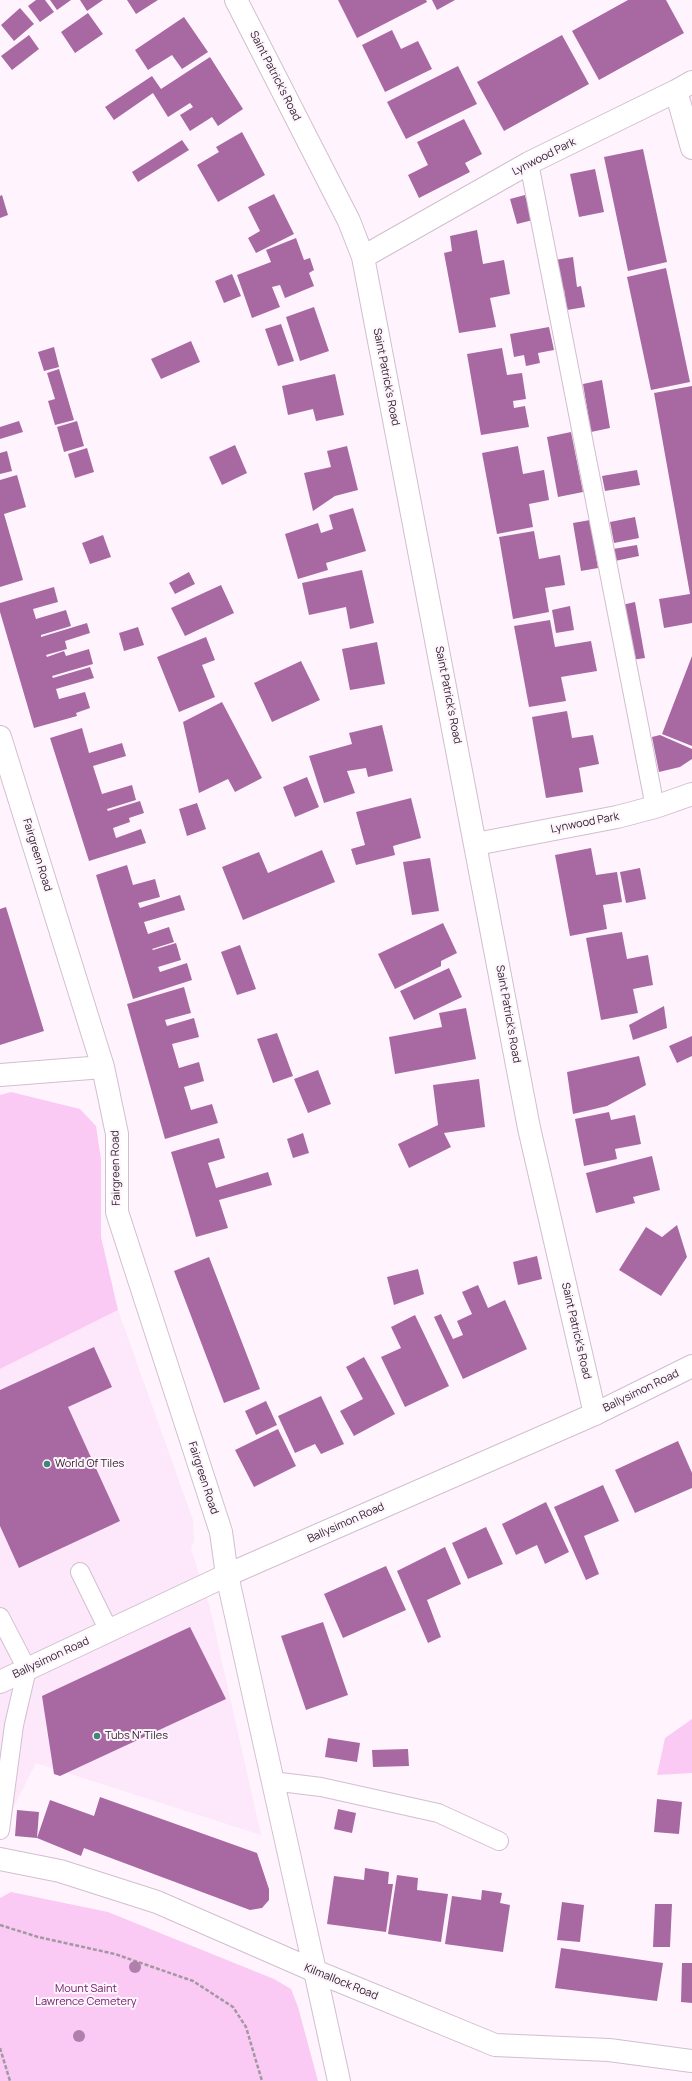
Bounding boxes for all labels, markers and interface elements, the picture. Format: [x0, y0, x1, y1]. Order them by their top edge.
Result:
street label: Saint Patrick's Road [247, 29, 303, 123]
street label: Lynwood Park [510, 135, 578, 179]
street label: Saint Patrick's Road [370, 327, 402, 427]
street label: Saint Patrick's Road [432, 645, 464, 745]
street label: Lynwood Park [550, 810, 620, 836]
street label: Fairgreen Road [20, 817, 54, 893]
street label: Saint Patrick's Road [493, 964, 523, 1064]
street label: Fairgreen Road [109, 1130, 123, 1206]
street label: Saint Patrick's Road [558, 1281, 594, 1381]
street label: Ballysimon Road [601, 1367, 681, 1415]
street label: Fairgreen Road [185, 1440, 221, 1516]
place label: World Of Tiles [55, 1457, 124, 1471]
marker: World Of Tiles [42, 1459, 52, 1469]
street label: Ballysimon Road [306, 1500, 386, 1546]
street label: Ballysimon Road [11, 1635, 91, 1681]
place label: Tubs N' Tiles [105, 1729, 168, 1743]
marker: Tubs N' Tiles [92, 1731, 102, 1741]
street label: Kilmallock Road [302, 1961, 380, 2003]
park label: Mount Saint Lawrence Cemetery [35, 1982, 137, 2008]

